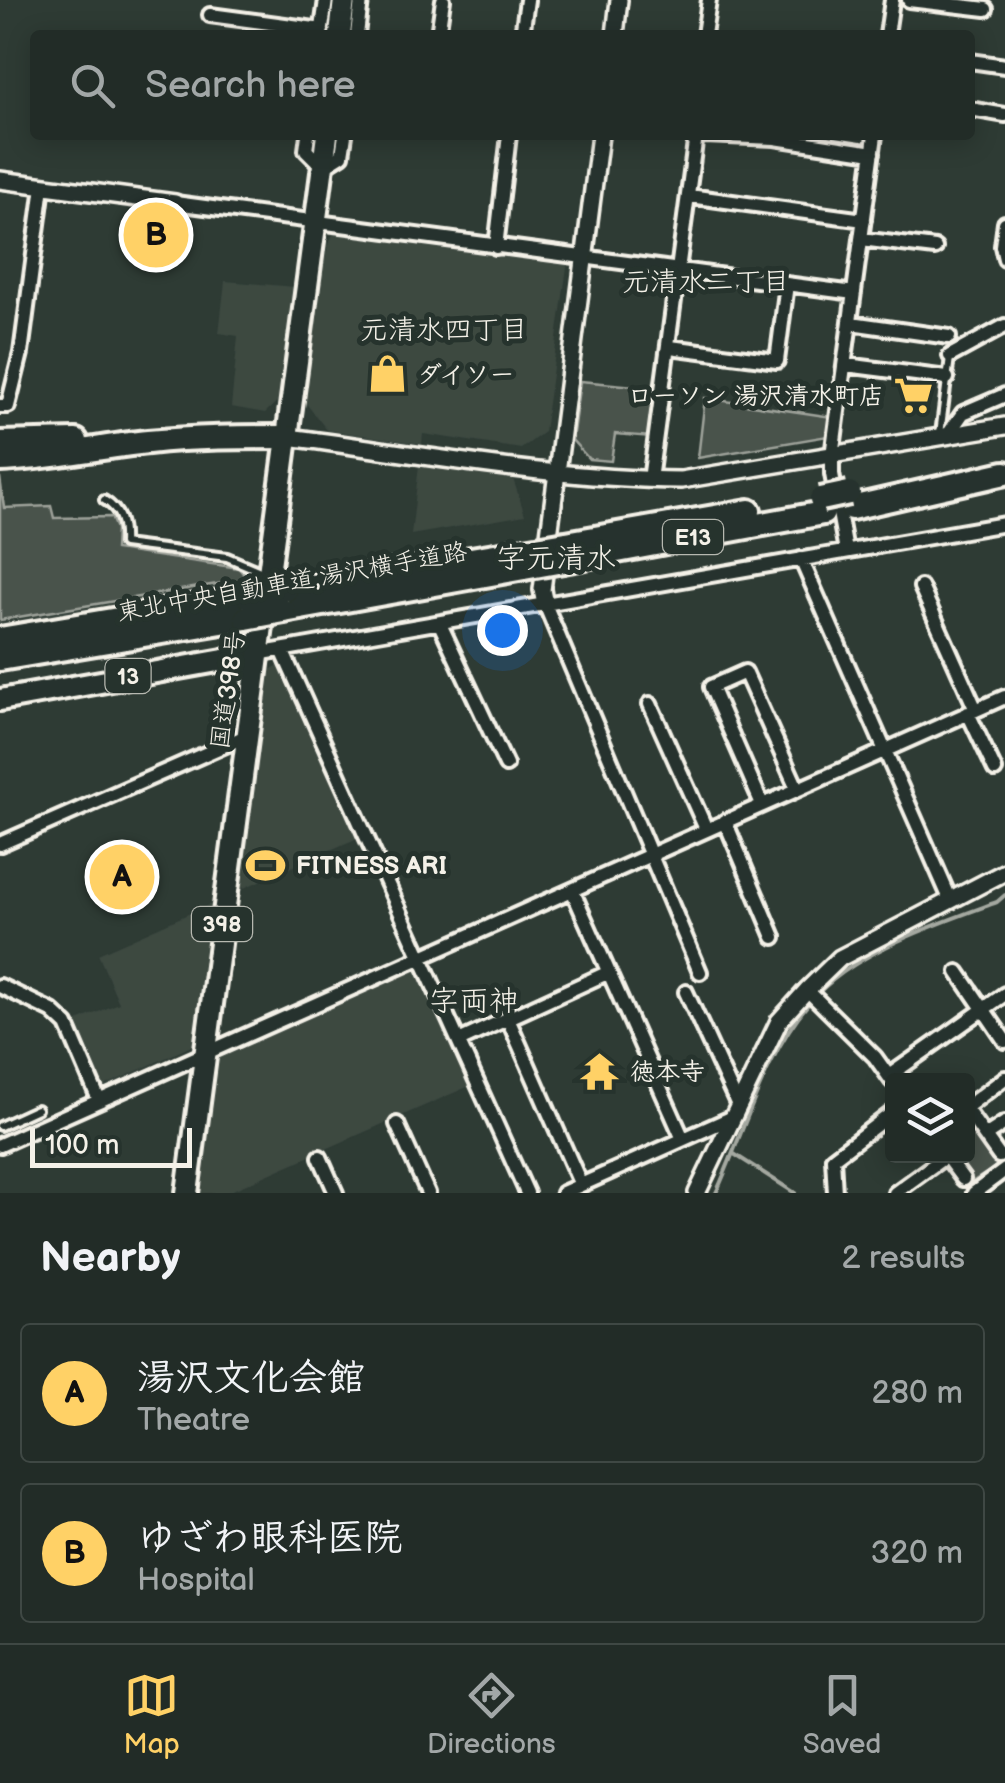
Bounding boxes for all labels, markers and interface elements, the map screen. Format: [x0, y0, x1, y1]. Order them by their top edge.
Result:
search box [30, 30, 975, 140]
icon: search [65, 58, 120, 113]
text: Search here [145, 63, 356, 108]
pin: B [124, 198, 188, 272]
district label: 元清水二丁目 [622, 266, 790, 299]
district label: 元清水四丁目 [360, 314, 528, 347]
shop icon: ダイソー [366, 353, 408, 395]
place label: ダイソー [417, 360, 515, 391]
supermarket icon: ローソン 湯沢清水町店 [893, 374, 935, 416]
place label: ローソン 湯沢清水町店 [627, 381, 884, 412]
road number: E13 [663, 520, 723, 554]
street label: 東北中央自動車道;湯沢横手道路 [115, 536, 470, 629]
district label: 字元清水 [496, 541, 616, 577]
your location [477, 605, 528, 656]
street label: 国道398号 [205, 629, 252, 751]
road number: 13 [106, 659, 150, 693]
pin: A [90, 840, 154, 914]
sports icon: FITNESS ARI [245, 844, 287, 886]
place label: FITNESS ARI [296, 851, 447, 882]
road number: 398 [192, 907, 252, 941]
district label: 字両神 [429, 984, 519, 1020]
temple icon: 徳本寺 [579, 1050, 621, 1092]
place label: 徳本寺 [630, 1057, 705, 1088]
map controls [885, 1073, 975, 1163]
button: layers [885, 1073, 975, 1163]
scale bar [30, 1123, 192, 1168]
text: 100 m [45, 1129, 119, 1162]
text: Nearby [40, 1233, 180, 1284]
text: 2 results [841, 1239, 965, 1278]
text: 湯沢文化会館 [137, 1356, 365, 1401]
text: A [65, 1374, 84, 1413]
text: 280 m [872, 1374, 963, 1413]
text: Theatre [137, 1401, 250, 1440]
text: ゆざわ眼科医院 [137, 1516, 402, 1561]
text: B [63, 1534, 86, 1573]
text: 320 m [871, 1534, 963, 1573]
text: Hospital [137, 1561, 255, 1600]
tab: Map [124, 1668, 180, 1761]
tab: Directions [427, 1668, 556, 1761]
tab: Saved [803, 1668, 881, 1761]

